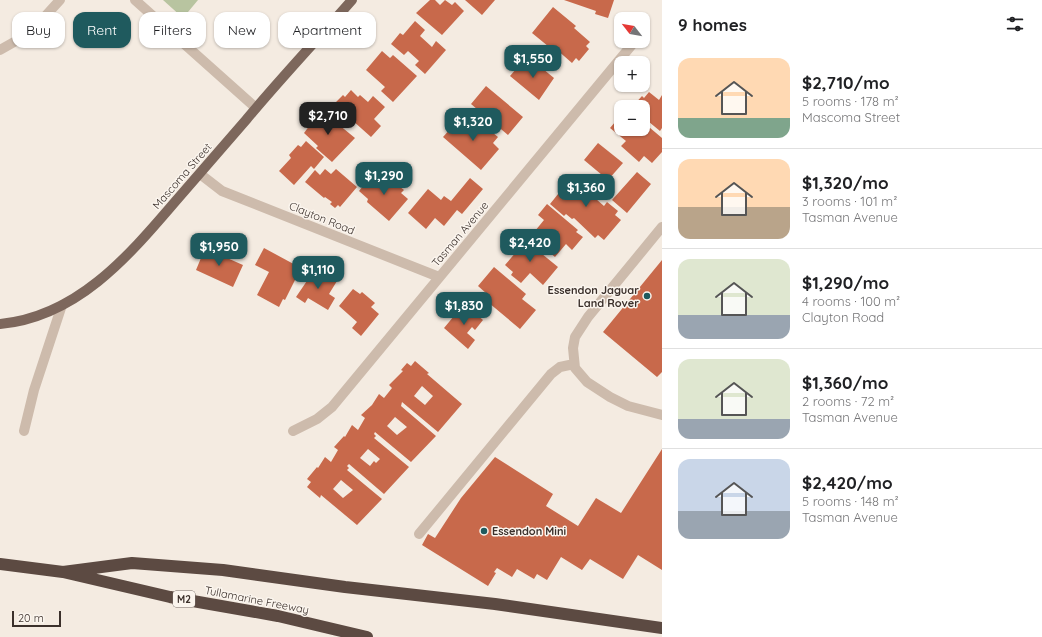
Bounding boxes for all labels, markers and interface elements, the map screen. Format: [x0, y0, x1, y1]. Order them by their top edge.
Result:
chip: Buy [12, 12, 65, 48]
chip: Rent [73, 12, 131, 48]
chip: Filters [139, 12, 206, 48]
chip: New [214, 12, 270, 48]
chip: Apartment [278, 12, 376, 48]
north arrow [614, 12, 650, 48]
map controls [614, 12, 650, 136]
icon: filters [1004, 13, 1026, 35]
text: 9 homes [678, 14, 747, 35]
pin: $1,550 [500, 45, 566, 79]
text: $1,550 [513, 50, 553, 66]
button: + [614, 56, 650, 92]
text: $2,710/mo [802, 72, 890, 93]
icon: home [710, 74, 758, 122]
text: 5 rooms · 178 m² [802, 93, 899, 109]
button: − [614, 100, 650, 136]
pin: $2,710 [295, 102, 361, 136]
text: $2,710 [308, 107, 348, 123]
pin: $1,320 [440, 108, 506, 142]
text: Mascoma Street [802, 109, 900, 125]
text: $1,320 [454, 113, 492, 129]
street label: Mascoma Street [149, 140, 215, 212]
pin: $1,290 [351, 162, 417, 196]
text: $1,290 [364, 167, 404, 183]
text: $1,320/mo [802, 172, 889, 193]
pin: $1,360 [553, 174, 619, 208]
icon: home [710, 175, 758, 223]
text: $1,360 [567, 179, 605, 195]
text: 3 rooms · 101 m² [802, 193, 897, 209]
street label: Clayton Road [287, 198, 357, 238]
street label: Tasman Avenue [429, 198, 491, 270]
text: Tasman Avenue [802, 209, 898, 225]
pin: $2,420 [497, 229, 563, 263]
pin: $1,950 [186, 233, 252, 267]
text: $2,420 [509, 234, 551, 250]
text: $1,950 [199, 238, 239, 254]
pin: $1,110 [285, 256, 351, 290]
text: $1,110 [301, 261, 335, 277]
text: $1,290/mo [802, 272, 889, 293]
icon: home [710, 275, 758, 323]
place label: Essendon Jaguar Land Rover [548, 283, 639, 310]
marker: Essendon Jaguar Land Rover [642, 291, 652, 301]
pin: $1,830 [431, 292, 497, 326]
text: 4 rooms · 100 m² [802, 293, 900, 309]
text: $1,830 [445, 297, 483, 313]
text: Clayton Road [802, 309, 884, 325]
text: $1,360/mo [802, 372, 888, 393]
icon: home [710, 375, 758, 423]
text: 2 rooms · 72 m² [802, 393, 894, 409]
text: Tasman Avenue [802, 409, 898, 425]
text: $2,420/mo [802, 472, 893, 493]
icon: home [710, 475, 758, 523]
text: 5 rooms · 148 m² [802, 493, 899, 509]
text: Tasman Avenue [802, 509, 898, 525]
place label: Essendon Mini [492, 524, 566, 538]
marker: Essendon Mini [479, 526, 489, 536]
street label: Tullamarine Freeway [204, 583, 310, 617]
road number: M2 [173, 591, 195, 607]
scale bar [12, 609, 61, 628]
text: 20 m [18, 611, 44, 625]

